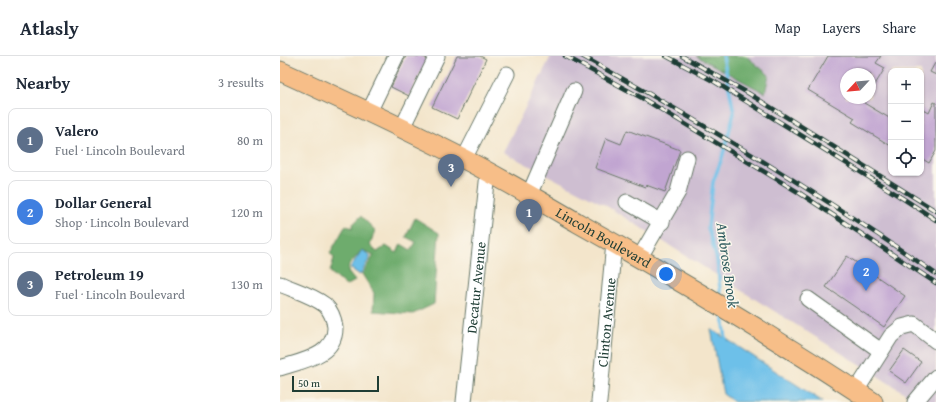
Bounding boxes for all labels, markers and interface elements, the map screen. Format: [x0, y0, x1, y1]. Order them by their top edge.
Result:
text: Atlasly [20, 14, 79, 42]
text: Map [775, 18, 801, 38]
text: Layers [823, 18, 861, 38]
text: Share [883, 18, 916, 38]
north arrow [840, 68, 876, 104]
map controls [888, 68, 924, 176]
button: + [888, 68, 924, 104]
text: Nearby [16, 70, 70, 95]
text: 3 results [218, 73, 264, 92]
button: − [888, 104, 924, 140]
text: Valero [55, 120, 99, 141]
text: 1 [27, 131, 33, 150]
text: 80 m [237, 131, 263, 150]
button: locate [888, 140, 924, 176]
text: Fuel · Lincoln Boulevard [55, 141, 185, 160]
pin: 3 [438, 154, 464, 187]
text: Dollar General [55, 192, 152, 213]
pin: 1 [516, 199, 542, 232]
street label: Lincoln Boulevard [552, 202, 655, 273]
text: 2 [27, 203, 33, 222]
text: 120 m [231, 203, 263, 222]
text: Shop · Lincoln Boulevard [55, 213, 189, 232]
water label: Ambrose Brook [711, 220, 744, 309]
street label: Decatur Avenue [461, 240, 491, 335]
pin: 2 [853, 258, 879, 291]
text: Petroleum 19 [55, 264, 144, 285]
your location [656, 264, 676, 284]
text: 3 [27, 275, 33, 294]
text: 130 m [231, 275, 263, 294]
street label: Clinton Avenue [592, 276, 621, 368]
text: Fuel · Lincoln Boulevard [55, 285, 185, 304]
scale bar [292, 374, 379, 393]
text: 50 m [298, 375, 320, 391]

